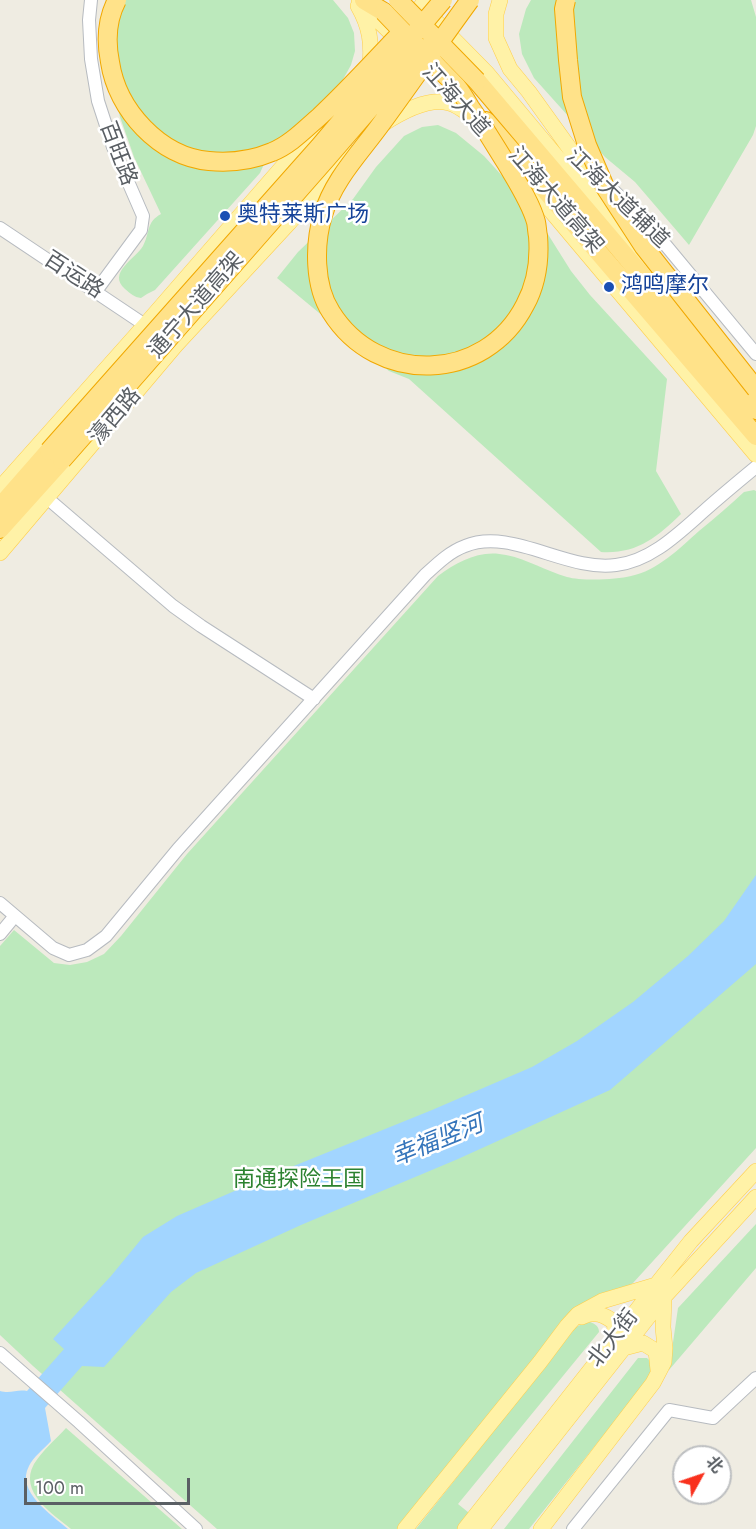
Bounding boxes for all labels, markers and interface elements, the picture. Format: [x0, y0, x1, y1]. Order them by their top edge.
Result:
street label: 江海大道 [416, 59, 494, 143]
street label: 百旺路 [93, 118, 141, 190]
street label: 江海大道高架 [502, 143, 608, 259]
street label: 江海大道辅道 [560, 144, 674, 254]
place label: 奥特莱斯广场 [237, 203, 369, 229]
marker: 奥特莱斯广场 [218, 209, 232, 223]
street label: 百运路 [38, 247, 108, 305]
street label: 通宁大道高架 [144, 248, 250, 364]
place label: 鸿鸣摩尔 [621, 274, 709, 300]
marker: 鸿鸣摩尔 [602, 280, 616, 294]
street label: 濠西路 [85, 383, 147, 451]
water label: 幸福竖河 [388, 1111, 488, 1173]
park label: 南通探险王国 [233, 1168, 365, 1194]
street label: 北大街 [583, 1305, 645, 1373]
north arrow [672, 1445, 732, 1505]
text: 北 [701, 1451, 729, 1478]
scale bar [27, 1466, 194, 1504]
text: 100 m [35, 1475, 84, 1501]

